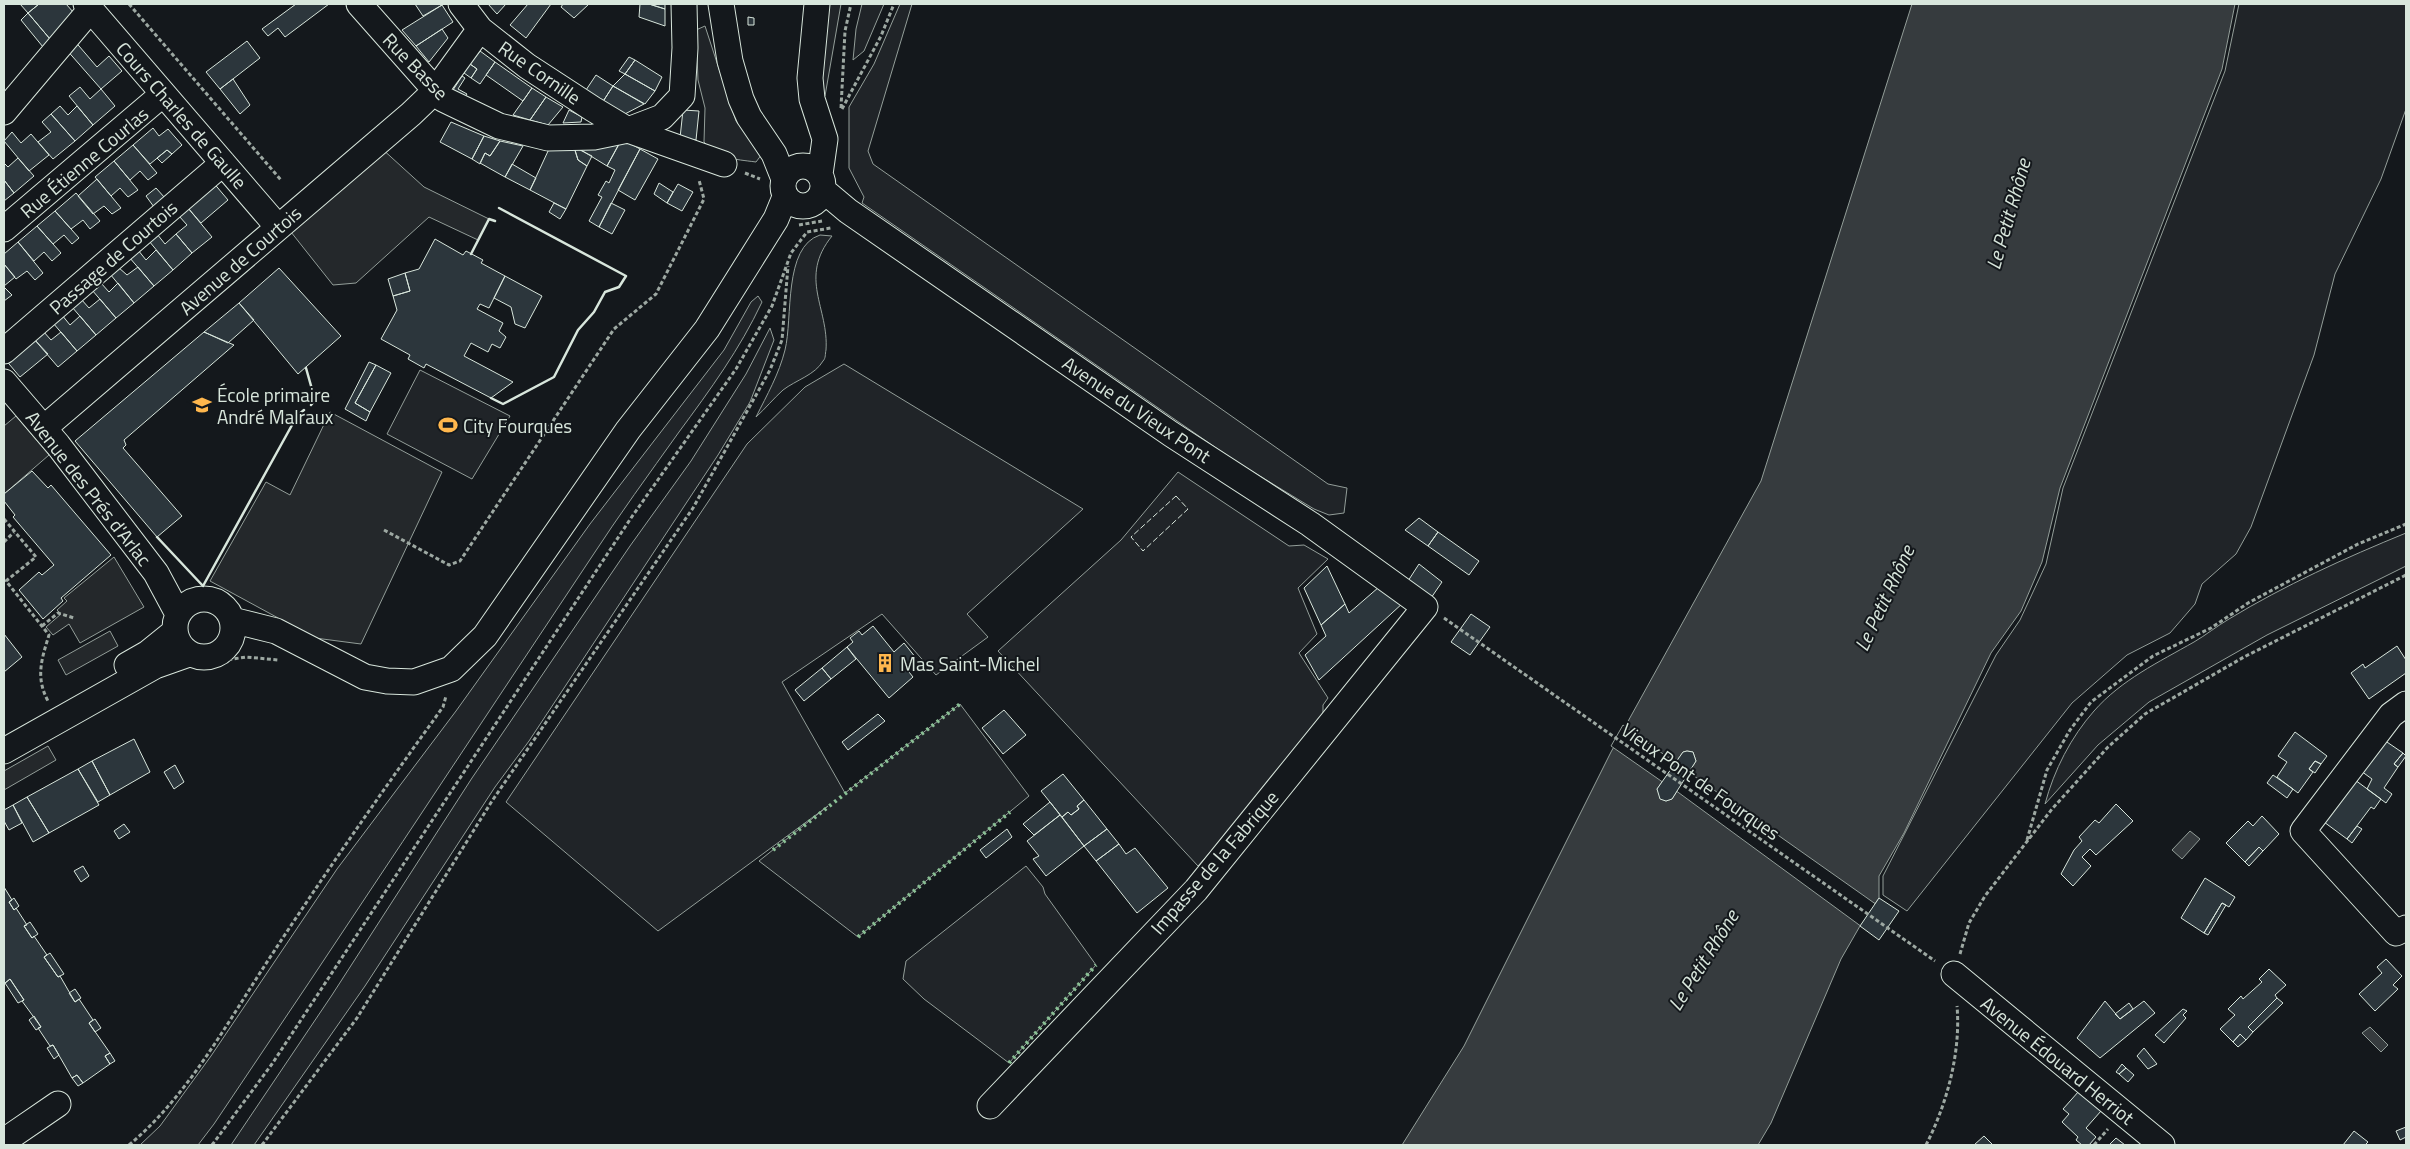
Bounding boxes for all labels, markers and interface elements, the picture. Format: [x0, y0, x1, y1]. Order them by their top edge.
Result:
street label: Rue Basse [376, 26, 456, 106]
street label: Rue Cornille [493, 33, 587, 111]
street label: Cours Charles de Gaulle [110, 35, 254, 195]
street label: Rue Étienne Courlas [13, 99, 155, 225]
water label: Le Petit Rhône [1977, 153, 2039, 273]
street label: Passage de Courtois [42, 193, 184, 321]
street label: Avenue de Courtois [172, 198, 308, 321]
street label: Avenue du Vieux Pont [1057, 348, 1217, 470]
place label: École primaire André Malraux [217, 380, 334, 431]
school or university icon: École primaire André Malraux [191, 394, 213, 416]
street label: Avenue des Prés d'Arlac [19, 404, 159, 572]
place label: City Fourques [463, 411, 572, 440]
sports icon: City Fourques [437, 414, 459, 436]
water label: Le Petit Rhône [1846, 538, 1923, 656]
place label: Mas Saint-Michel [900, 649, 1040, 678]
building icon: Mas Saint-Michel [874, 652, 896, 674]
street label: Vieux Pont de Fourques [1616, 715, 1787, 847]
street label: Impasse de la Fabrique [1143, 784, 1285, 940]
water label: Le Petit Rhône [1660, 902, 1747, 1016]
street label: Avenue Édouard Herriot [1975, 989, 2141, 1131]

